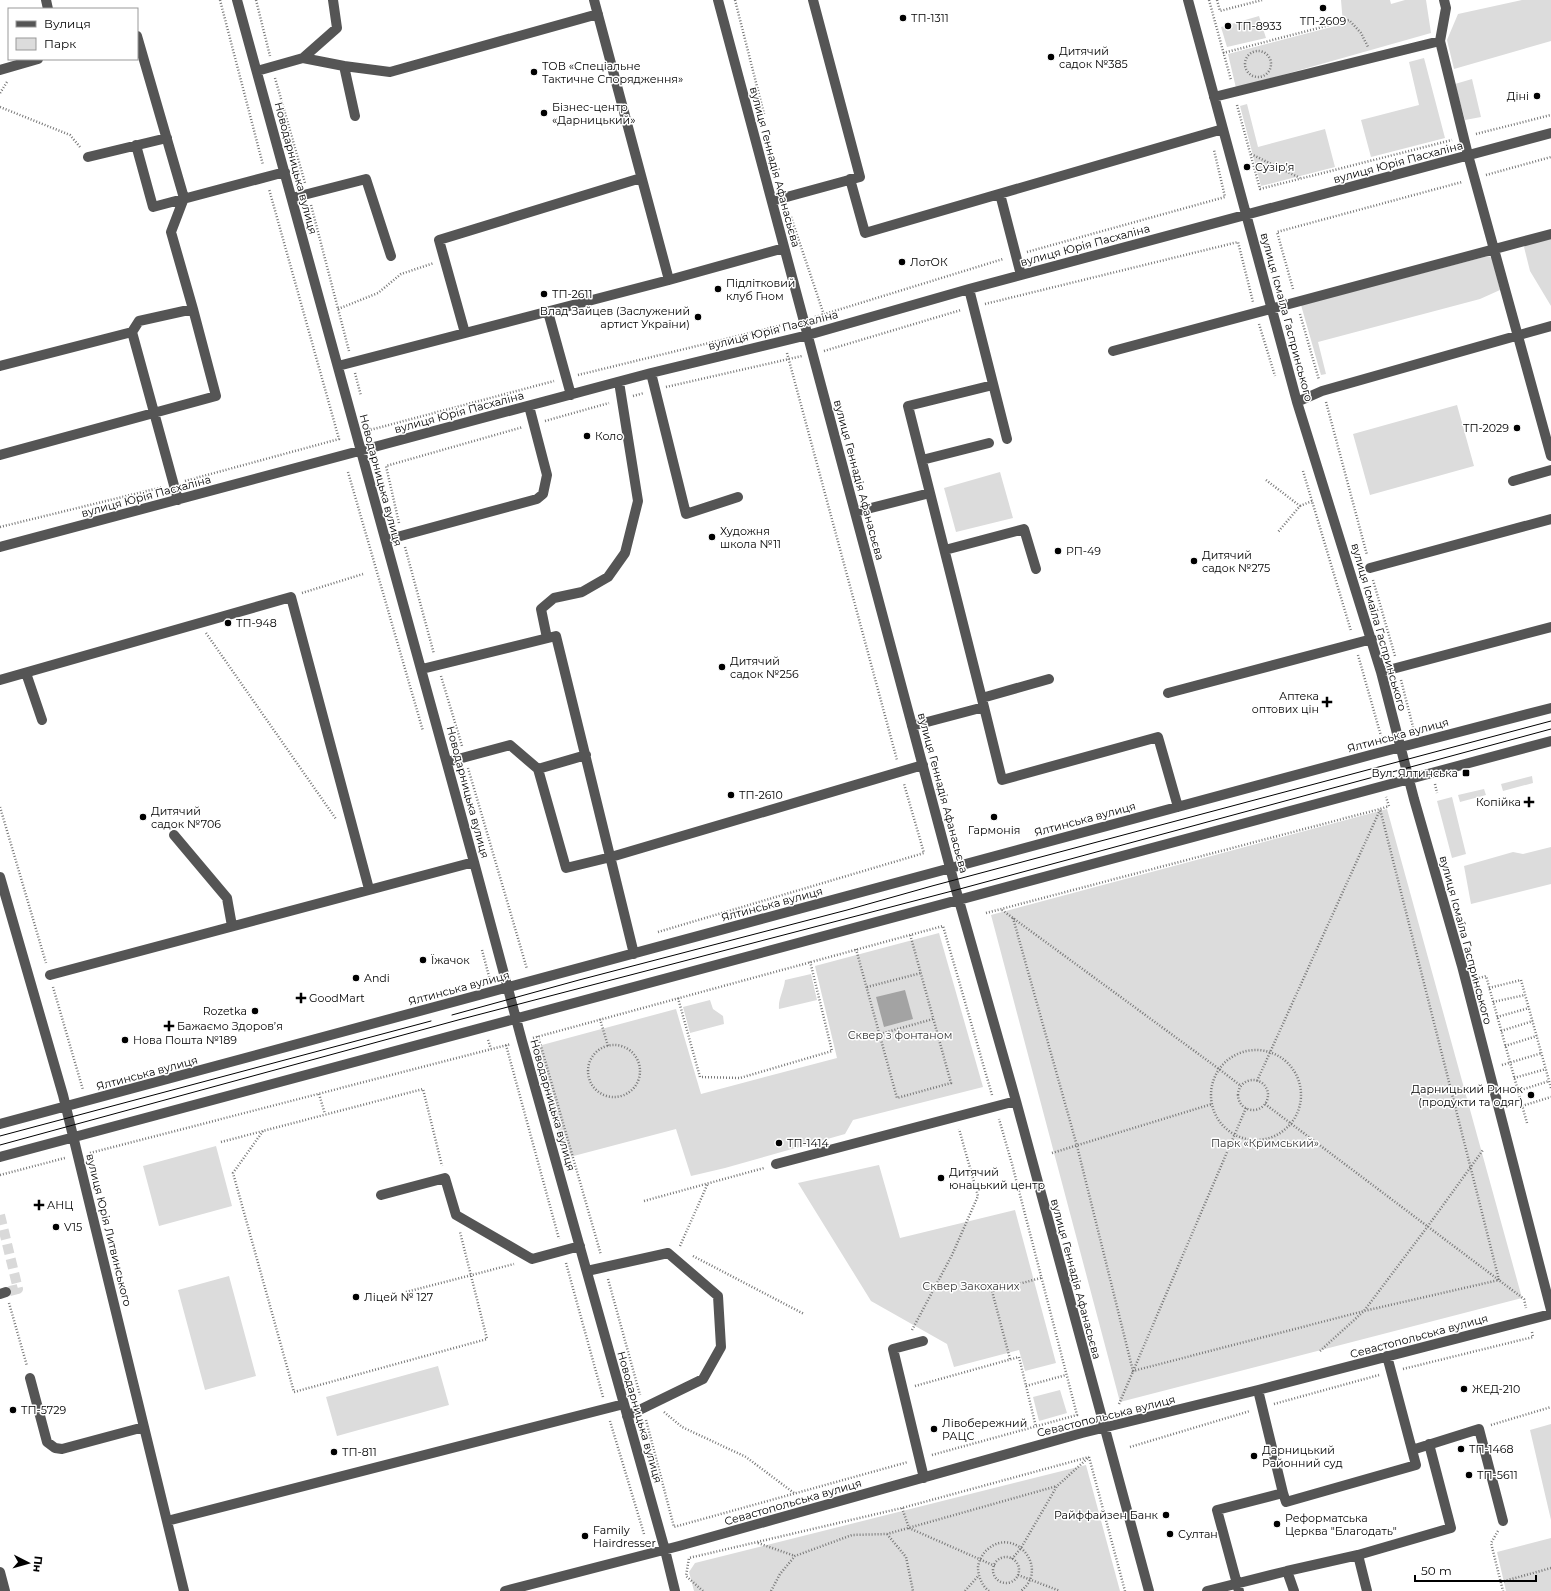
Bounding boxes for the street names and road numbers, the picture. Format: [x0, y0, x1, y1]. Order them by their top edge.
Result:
street label: вулиця Геннадія Афанасьєва [747, 85, 803, 249]
street label: Новодарницька вулиця [272, 100, 320, 236]
street label: вулиця Юрія Пасхаліна [1332, 138, 1464, 186]
street label: вулиця Юрія Пасхаліна [1019, 221, 1151, 269]
street label: вулиця Ісмаїла Гаспринського [1258, 231, 1316, 403]
street label: вулиця Юрія Пасхаліна [706, 307, 840, 353]
street label: вулиця Юрія Пасхаліна [393, 388, 525, 436]
street label: вулиця Геннадія Афанасьєва [831, 398, 887, 562]
street label: Новодарницька вулиця [357, 412, 405, 548]
street label: вулиця Юрія Пасхаліна [80, 472, 212, 520]
street label: вулиця Ісмаїла Гаспринського [1348, 541, 1410, 713]
street label: вулиця Геннадія Афанасьєва [915, 711, 971, 875]
street label: Ялтинська вулиця [1346, 715, 1450, 755]
street label: Новодарницька вулиця [444, 724, 492, 860]
street label: Ялтинська вулиця [1033, 799, 1137, 839]
street label: вулиця Ісмаїла Гаспринського [1437, 854, 1495, 1026]
street label: Ялтинська вулиця [720, 884, 824, 924]
street label: Ялтинська вулиця [407, 968, 511, 1008]
street label: Новодарницька вулиця [527, 1038, 579, 1172]
street label: Ялтинська вулиця [95, 1053, 199, 1093]
street label: вулиця Юрія Литвинського [83, 1152, 135, 1308]
street label: вулиця Геннадія Афанасьєва [1048, 1197, 1104, 1361]
street label: Севастопольська вулиця [1348, 1311, 1490, 1361]
street label: Новодарницька вулиця [614, 1350, 666, 1484]
street label: Севастопольська вулиця [1035, 1392, 1177, 1440]
street label: Севастопольська вулиця [723, 1476, 863, 1528]

